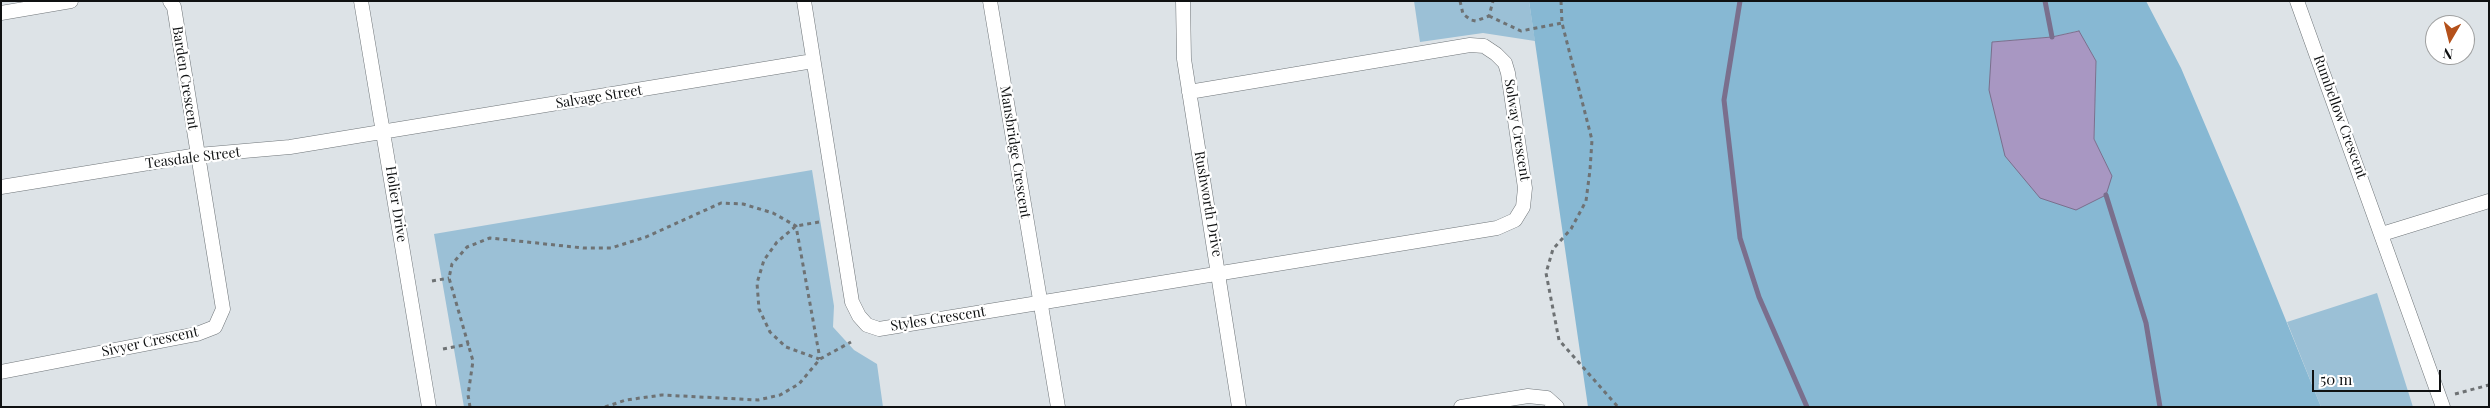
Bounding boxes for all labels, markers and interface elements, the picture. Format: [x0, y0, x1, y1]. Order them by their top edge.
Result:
north arrow [2425, 15, 2475, 65]
street label: Barden Crescent [169, 25, 201, 131]
text: N [2442, 44, 2454, 64]
street label: Rumbellow Crescent [2310, 53, 2370, 181]
street label: Solway Crescent [1501, 78, 1533, 182]
street label: Salvage Street [554, 82, 644, 112]
street label: Mansbridge Crescent [996, 85, 1034, 219]
street label: Teasdale Street [145, 144, 241, 172]
street label: Rushworth Drive [1190, 150, 1226, 258]
street label: Holier Drive [382, 165, 410, 243]
street label: Styles Crescent [889, 303, 987, 335]
street label: Sivyer Crescent [100, 324, 200, 360]
scale bar [2315, 360, 2444, 392]
text: 50 m [2320, 369, 2352, 389]

